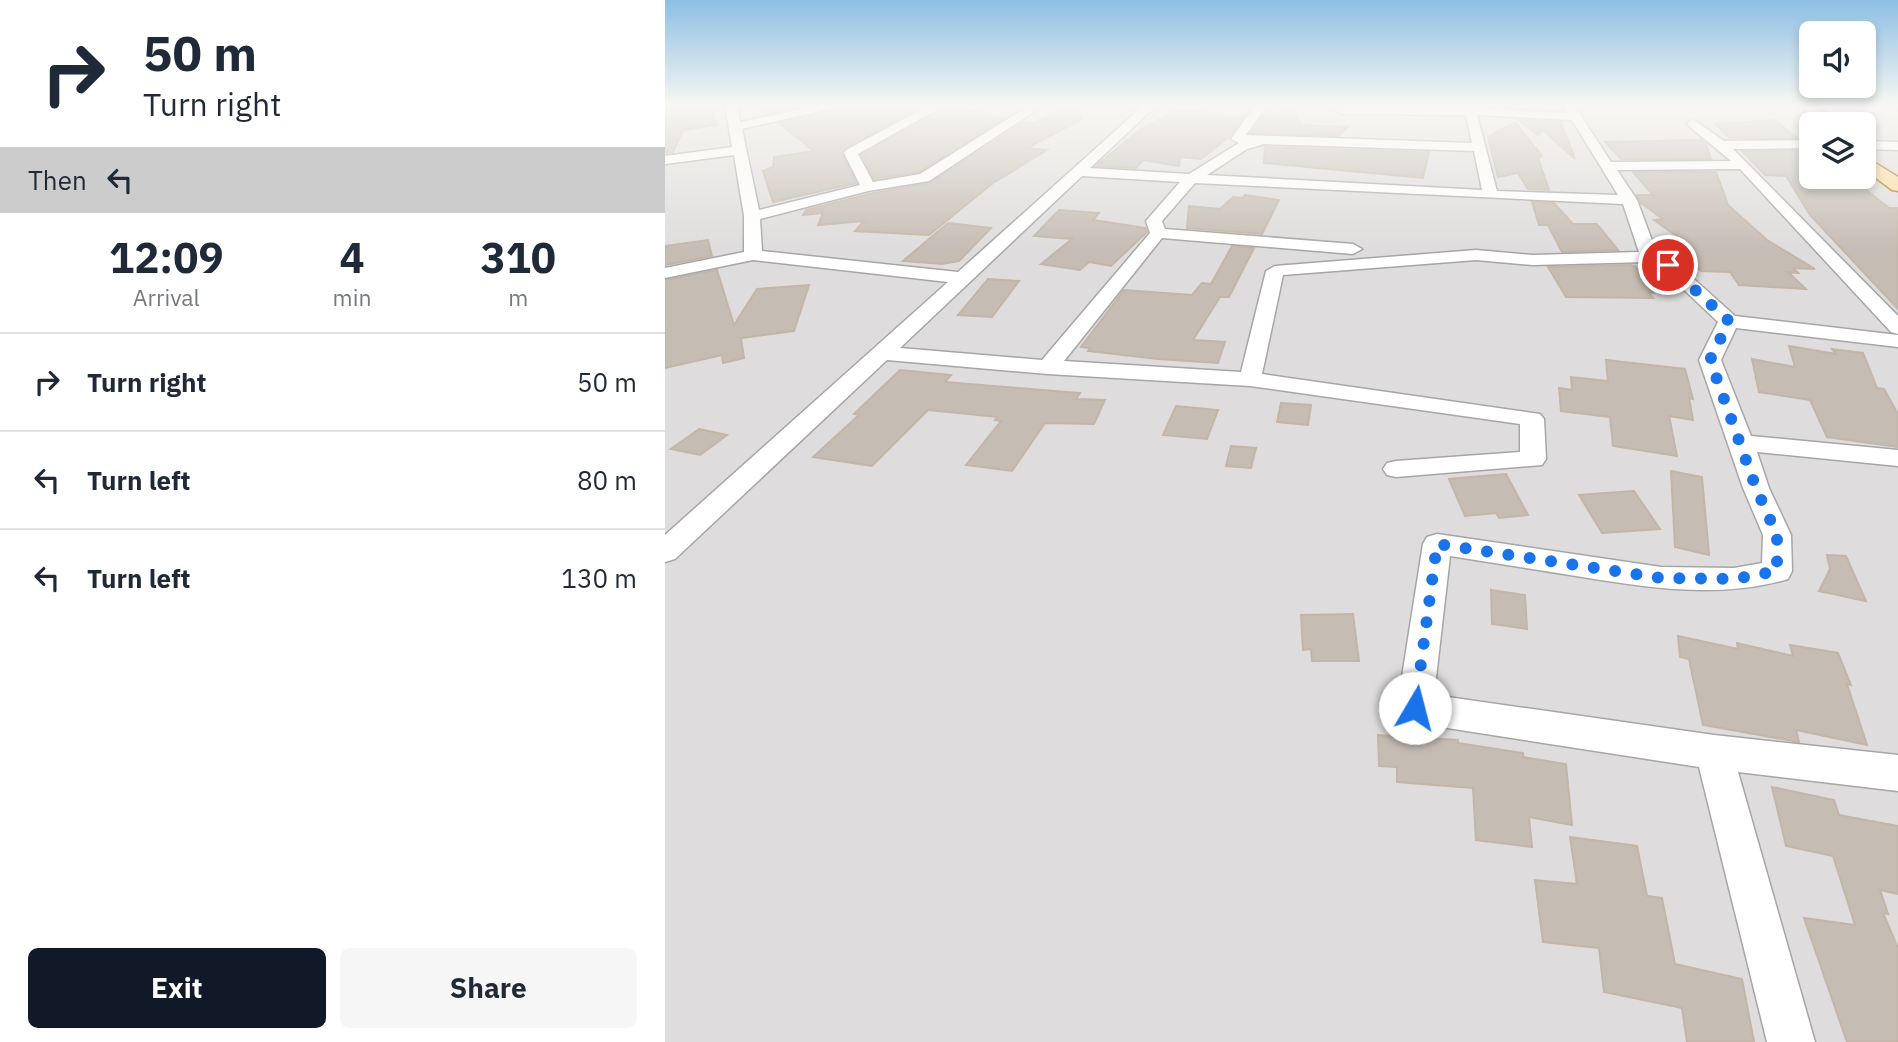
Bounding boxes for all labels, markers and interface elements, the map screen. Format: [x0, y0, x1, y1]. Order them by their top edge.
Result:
text: 50 m [143, 21, 257, 84]
map controls [1799, 21, 1876, 189]
button: sound [1799, 21, 1876, 98]
icon: right [28, 28, 119, 119]
text: Turn right [143, 83, 281, 125]
button: layers [1799, 112, 1876, 189]
icon: left [101, 161, 139, 199]
text: Then [28, 163, 87, 197]
text: 12:09 [109, 230, 224, 285]
text: 4 [339, 230, 365, 285]
text: 310 [480, 230, 556, 285]
pin [1638, 235, 1698, 295]
icon: arrive [1649, 246, 1687, 284]
text: Arrival [133, 282, 200, 312]
text: min [333, 282, 371, 312]
text: m [508, 282, 528, 312]
icon: right [28, 363, 66, 401]
text: Turn right [87, 365, 206, 399]
text: 50 m [577, 365, 637, 399]
icon: left [28, 461, 66, 499]
text: Turn left [87, 463, 190, 497]
text: 80 m [577, 463, 637, 497]
icon: left [28, 559, 66, 597]
text: Turn left [87, 561, 190, 595]
text: 130 m [561, 561, 637, 595]
position arrow [1378, 671, 1452, 745]
button: Exit [28, 948, 326, 1028]
button: Share [340, 948, 637, 1028]

